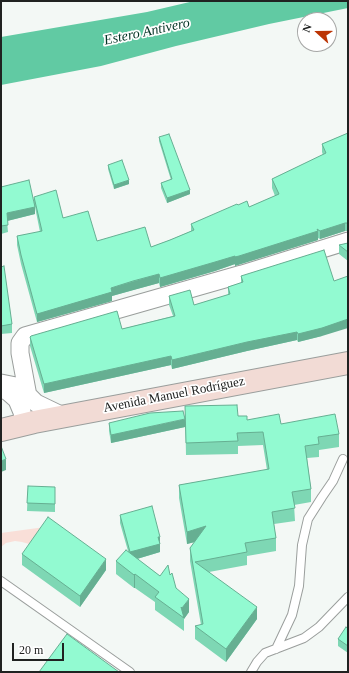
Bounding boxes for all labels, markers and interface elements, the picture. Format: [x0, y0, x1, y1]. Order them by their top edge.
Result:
north arrow [297, 12, 337, 52]
water label: Estero Antivero [103, 15, 191, 49]
text: N [300, 22, 314, 34]
street label: Avenida Manuel Rodríguez [102, 374, 246, 416]
scale bar [14, 635, 66, 661]
text: 20 m [19, 643, 43, 657]

